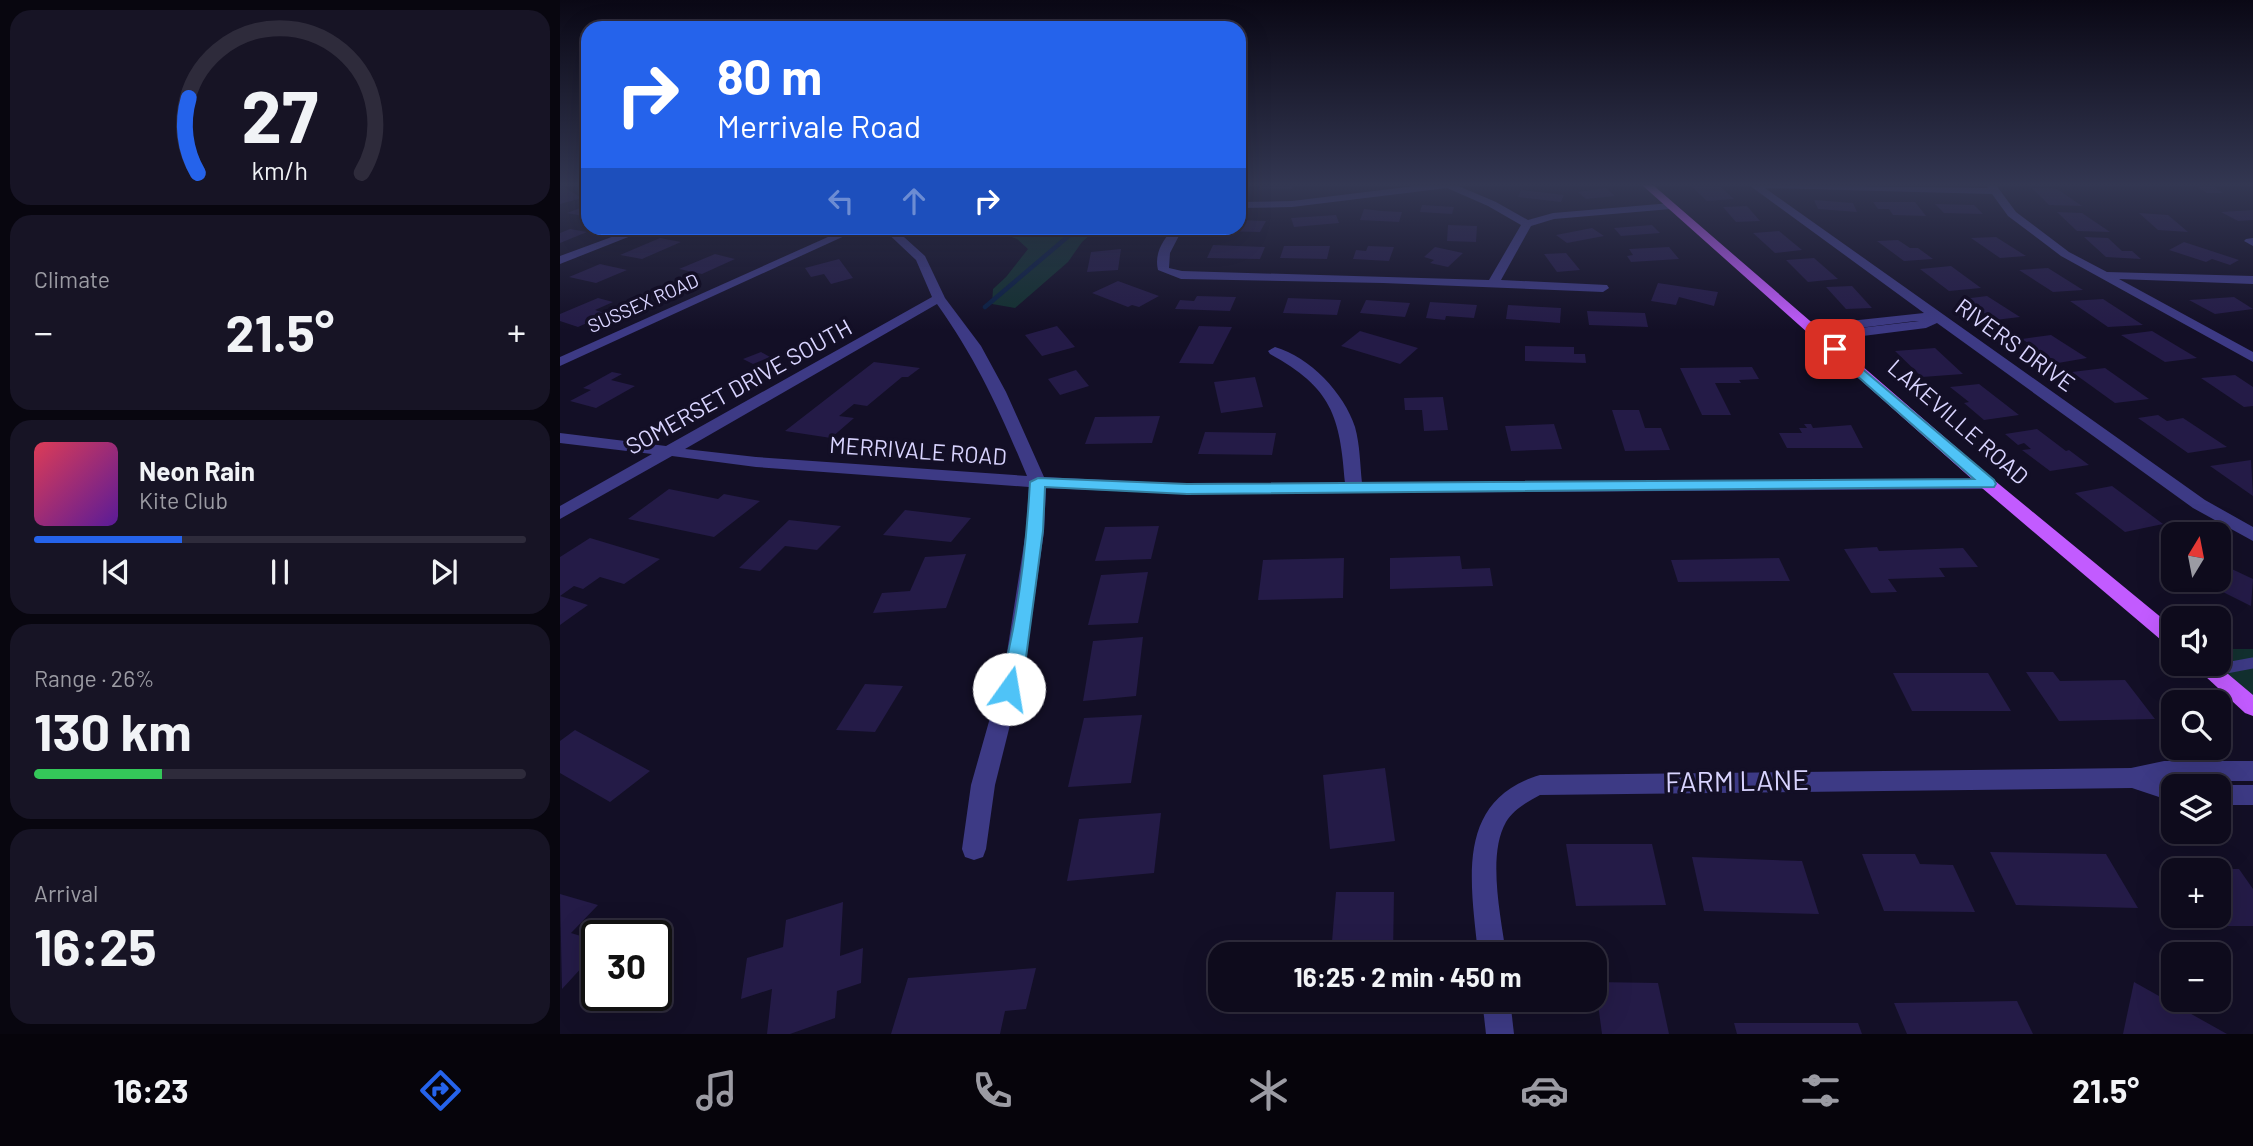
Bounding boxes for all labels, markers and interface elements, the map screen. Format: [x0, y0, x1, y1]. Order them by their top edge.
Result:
text: 80 m [717, 46, 822, 105]
icon: right [602, 49, 693, 140]
text: 27 [242, 71, 318, 159]
text: Merrivale Road [717, 106, 921, 144]
text: km/h [252, 155, 308, 185]
icon: left [822, 182, 860, 220]
icon: ahead [895, 182, 933, 220]
icon: right [968, 182, 1006, 220]
text: Climate [34, 265, 110, 293]
street label: SUSSEX ROAD [584, 268, 702, 337]
street label: RIVERS DRIVE [1950, 292, 2081, 397]
text: 21.5° [226, 300, 334, 362]
text: − [34, 308, 53, 354]
text: + [507, 308, 526, 354]
street label: SOMERSET DRIVE SOUTH [621, 312, 856, 460]
pin [1805, 319, 1865, 379]
icon: arrive [1816, 330, 1854, 368]
street label: LAKEVILLE ROAD [1883, 353, 2035, 490]
street label: MERRIVALE ROAD [828, 430, 1008, 470]
text: Neon Rain [139, 455, 255, 486]
text: Kite Club [139, 486, 228, 514]
north arrow [2161, 522, 2231, 592]
map controls [2161, 522, 2231, 1012]
icon: previous [97, 553, 135, 591]
icon: pause [261, 553, 299, 591]
icon: next [425, 553, 463, 591]
button: sound [2161, 606, 2231, 676]
position arrow [972, 652, 1046, 726]
text: Range · 26% [34, 664, 155, 692]
button: search [2161, 690, 2231, 760]
text: 130 km [34, 699, 192, 761]
street label: FARM LANE [1665, 762, 1809, 798]
button: layers [2161, 774, 2231, 844]
button: + [2161, 858, 2231, 928]
text: Arrival [34, 879, 98, 907]
text: 16:25 [34, 914, 156, 976]
speed limit sign: 30 [581, 920, 672, 1011]
button: − [2161, 942, 2231, 1012]
text: 16:25 · 2 min · 450 m [1293, 961, 1522, 992]
icon: directions [416, 1066, 465, 1115]
icon: music [692, 1066, 741, 1115]
icon: phone [968, 1066, 1017, 1115]
icon: climate [1244, 1066, 1293, 1115]
icon: car [1520, 1066, 1569, 1115]
icon: filters [1796, 1066, 1845, 1115]
text: 16:23 [114, 1071, 188, 1109]
text: 21.5° [2072, 1071, 2139, 1109]

